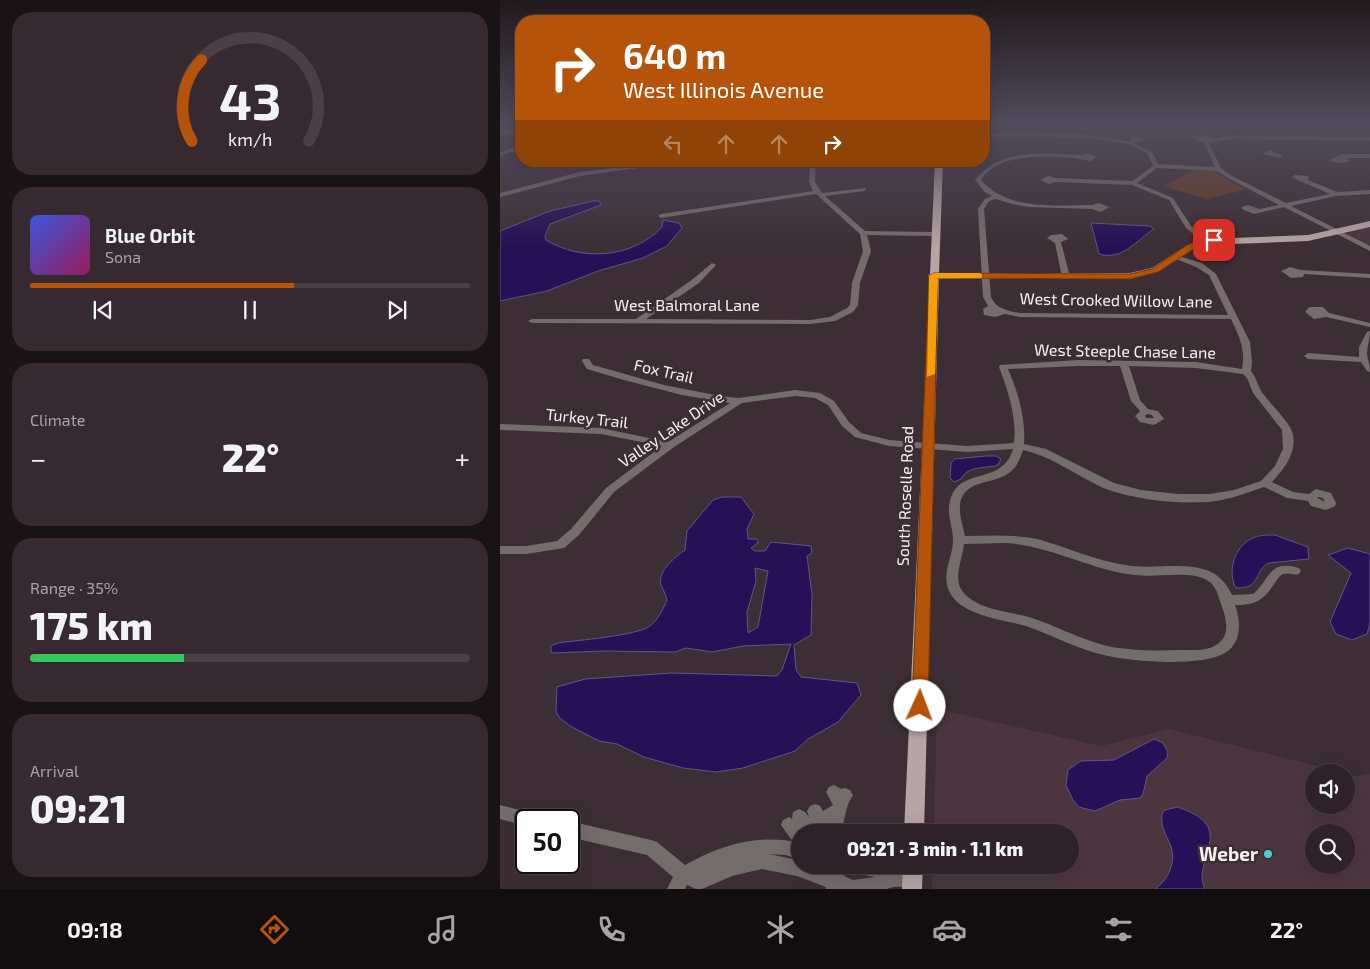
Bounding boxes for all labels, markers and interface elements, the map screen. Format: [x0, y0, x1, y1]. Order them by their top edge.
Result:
text: 640 m [623, 34, 726, 76]
icon: right [540, 35, 605, 100]
text: 43 [219, 68, 281, 130]
text: West Illinois Avenue [623, 76, 824, 102]
text: km/h [228, 128, 272, 150]
icon: left [659, 130, 687, 158]
icon: ahead [712, 130, 740, 158]
icon: ahead [765, 130, 793, 158]
icon: right [818, 130, 846, 158]
pin [1193, 219, 1235, 261]
text: Blue Orbit [105, 224, 195, 247]
icon: arrive [1200, 226, 1228, 254]
text: Sona [105, 247, 141, 266]
street label: West Crooked Willow Lane [1019, 288, 1213, 311]
street label: West Balmoral Lane [614, 295, 760, 314]
icon: previous [89, 296, 117, 324]
icon: pause [236, 296, 264, 324]
icon: next [383, 296, 411, 324]
street label: West Steeple Chase Lane [1034, 339, 1216, 362]
street label: Fox Trail [632, 354, 696, 387]
street label: Valley Lake Drive [614, 386, 727, 471]
street label: Turkey Trail [545, 404, 630, 431]
text: Climate [30, 410, 85, 429]
street label: South Roselle Road [893, 426, 916, 566]
text: 22° [222, 434, 279, 480]
text: − [30, 441, 46, 475]
text: + [455, 441, 470, 475]
text: Range · 35% [30, 578, 118, 597]
text: 175 km [30, 602, 153, 648]
position arrow [893, 679, 945, 731]
text: Arrival [30, 761, 79, 780]
map controls [1305, 764, 1355, 874]
button: sound [1305, 764, 1355, 814]
text: 09:21 [30, 785, 127, 831]
speed limit sign: 50 [515, 809, 580, 874]
button: search [1305, 824, 1355, 874]
text: 09:21 · 3 min · 1.1 km [847, 837, 1023, 860]
place label: Weber [1199, 842, 1258, 865]
marker: Weber [1262, 848, 1274, 860]
icon: directions [257, 912, 292, 947]
icon: music [425, 912, 460, 947]
icon: phone [594, 912, 629, 947]
icon: climate [763, 912, 798, 947]
icon: car [932, 912, 967, 947]
icon: filters [1101, 912, 1136, 947]
text: 09:18 [67, 916, 123, 942]
text: 22° [1270, 916, 1303, 942]

